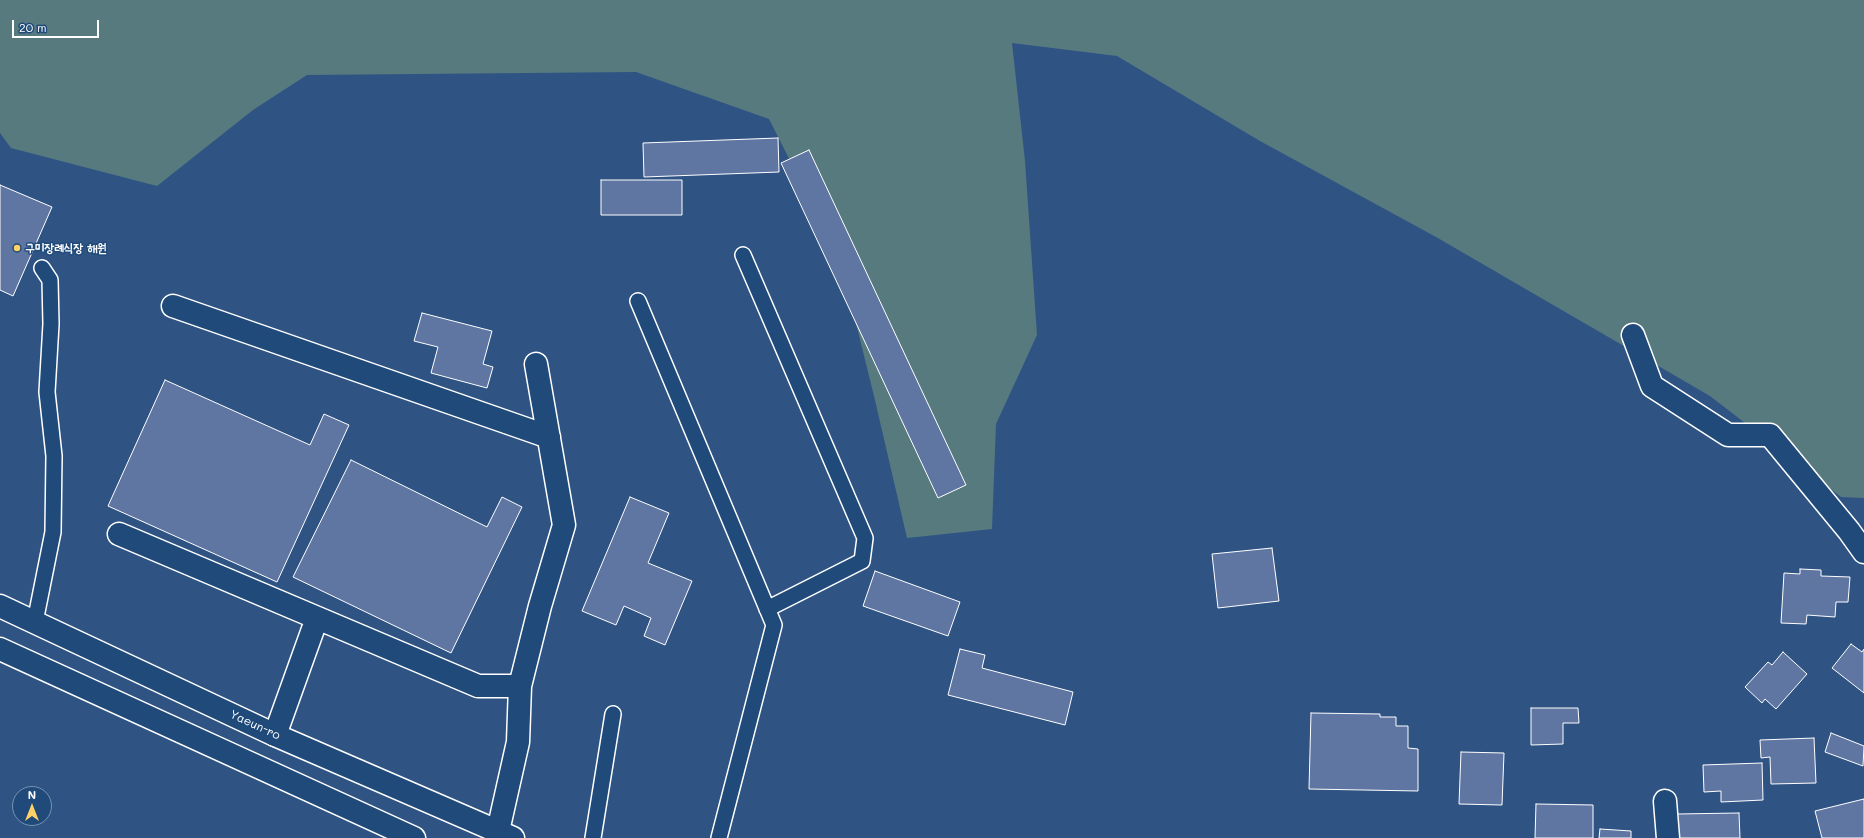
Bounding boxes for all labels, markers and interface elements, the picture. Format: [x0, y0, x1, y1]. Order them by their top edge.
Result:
scale bar [14, 12, 101, 38]
text: 20 m [19, 19, 47, 35]
place label: 구미장례식장 해원 [25, 241, 107, 255]
marker: 구미장례식장 해원 [12, 243, 22, 253]
street label: Yaeun-ro [227, 707, 283, 743]
north arrow [12, 786, 52, 826]
text: N [28, 787, 36, 802]

